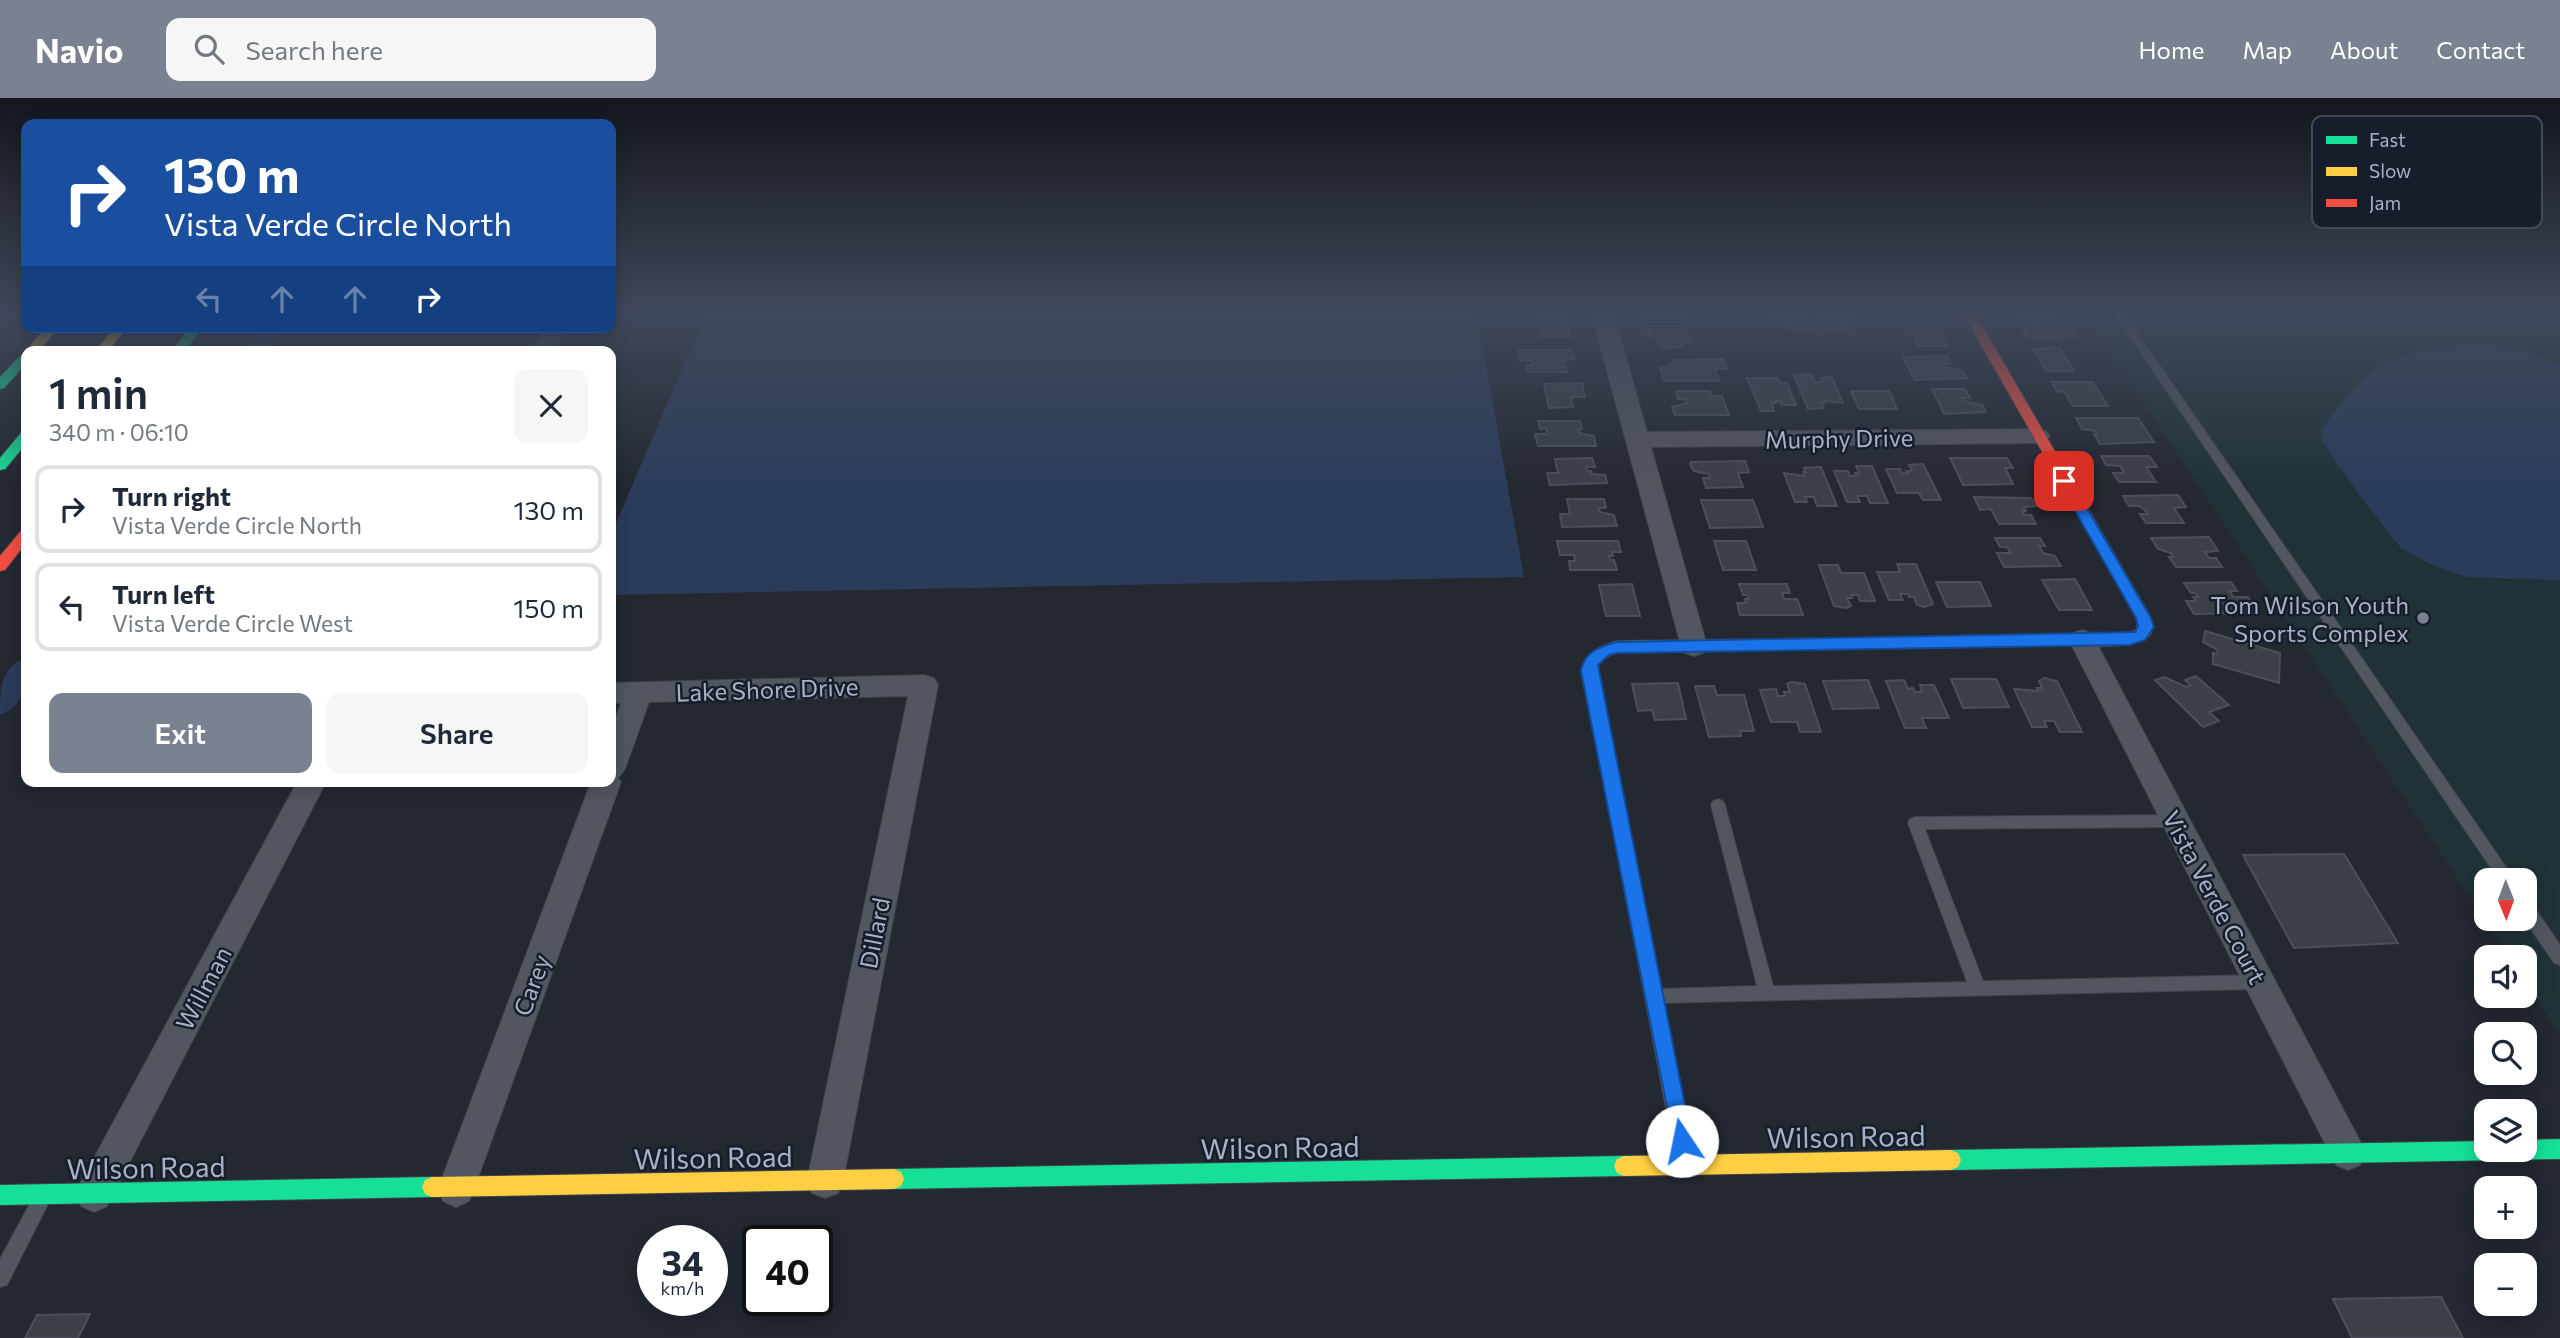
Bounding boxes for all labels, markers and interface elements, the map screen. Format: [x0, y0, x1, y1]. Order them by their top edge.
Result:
search box [166, 18, 656, 81]
text: Navio [35, 29, 124, 70]
icon: search [190, 30, 228, 68]
text: Search here [246, 34, 383, 65]
text: Home [2139, 35, 2205, 64]
text: Map [2243, 35, 2292, 64]
text: About [2330, 35, 2398, 64]
text: Contact [2436, 35, 2525, 64]
legend [2312, 116, 2542, 228]
text: Fast [2369, 128, 2406, 151]
text: 130 m [164, 143, 299, 203]
icon: right [49, 147, 140, 238]
text: Slow [2369, 159, 2411, 182]
text: Jam [2369, 191, 2401, 214]
text: Vista Verde Circle North [164, 203, 512, 243]
icon: left [190, 280, 228, 318]
icon: ahead [263, 280, 301, 318]
icon: ahead [336, 280, 374, 318]
icon: right [409, 280, 447, 318]
text: 1 min [49, 366, 148, 418]
button: close [514, 369, 588, 443]
text: 340 m · 06:10 [49, 418, 189, 446]
street label: Murphy Drive [1764, 422, 1914, 454]
pin [2034, 451, 2094, 511]
icon: arrive [2045, 462, 2083, 500]
text: Turn right [112, 480, 231, 511]
icon: right [53, 490, 91, 528]
text: 130 m [513, 494, 584, 525]
text: Vista Verde Circle North [112, 511, 362, 539]
text: Turn left [112, 578, 215, 609]
icon: left [53, 588, 91, 626]
place label: Tom Wilson Youth Sports Complex [2210, 590, 2409, 647]
text: 150 m [513, 592, 584, 623]
text: Vista Verde Circle West [112, 609, 353, 637]
marker: Tom Wilson Youth Sports Complex [2415, 610, 2431, 626]
street label: Lake Shore Drive [675, 671, 859, 707]
button: Exit [49, 693, 312, 773]
button: Share [326, 693, 588, 773]
street label: Vista Verde Court [2157, 805, 2273, 989]
north arrow [2474, 868, 2538, 931]
map controls [2474, 868, 2537, 1316]
street label: Dillard [853, 895, 895, 971]
street label: Willman [169, 941, 237, 1035]
button: sound [2474, 945, 2537, 1008]
street label: Carey [507, 950, 555, 1020]
button: search [2474, 1022, 2537, 1085]
button: layers [2474, 1099, 2537, 1162]
position arrow [1645, 1104, 1719, 1178]
street label: Wilson Road [1766, 1118, 1926, 1154]
street label: Wilson Road [1200, 1129, 1360, 1165]
street label: Wilson Road [633, 1139, 793, 1175]
street label: Wilson Road [66, 1149, 226, 1185]
button: + [2474, 1176, 2537, 1239]
speed limit sign: 40 [742, 1225, 833, 1316]
text: 34 [662, 1240, 703, 1283]
button: − [2474, 1253, 2537, 1316]
text: km/h [661, 1277, 704, 1299]

